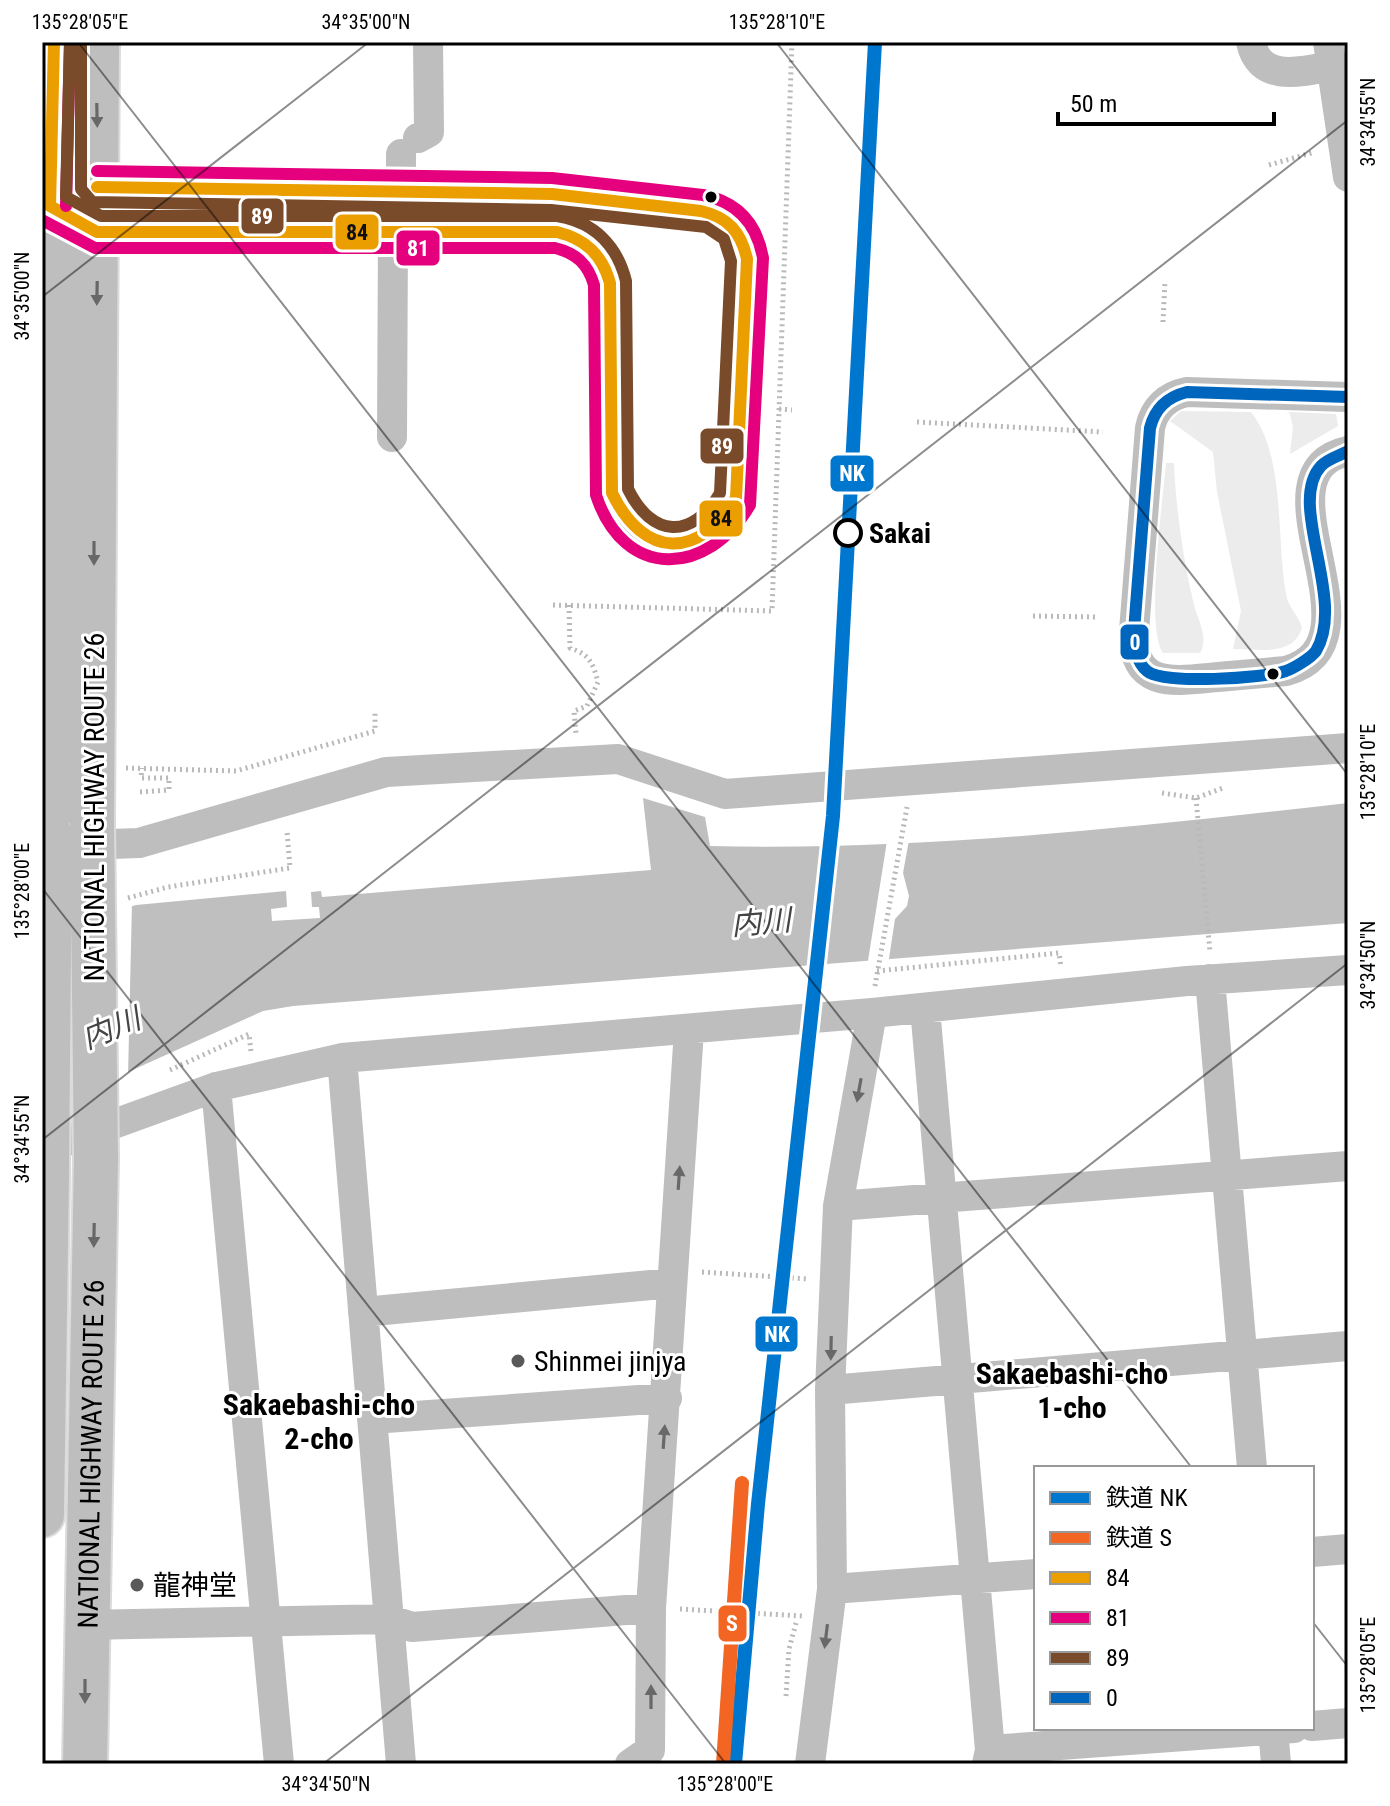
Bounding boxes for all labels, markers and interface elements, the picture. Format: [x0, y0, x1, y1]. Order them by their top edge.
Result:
text: 135°28'05"E [32, 10, 128, 34]
text: 34°35'00"N [321, 10, 411, 34]
text: 135°28'10"E [729, 10, 825, 34]
scale bar [1058, 76, 1274, 126]
text: 34°34'55"N [1356, 77, 1380, 167]
text: 50 m [1070, 90, 1117, 118]
one-way arrow [91, 103, 104, 128]
unlabelled marker [703, 189, 719, 205]
line badge: 89 [240, 197, 285, 235]
text: 89 [251, 204, 273, 229]
line badge: 84 [334, 213, 380, 251]
text: 84 [346, 220, 368, 245]
line badge: 81 [395, 229, 441, 267]
text: 81 [407, 236, 429, 261]
text: 34°35'00"N [10, 251, 34, 341]
one-way arrow [91, 281, 104, 306]
line badge: 89 [699, 427, 745, 465]
text: 89 [711, 434, 733, 459]
line badge: NK [829, 454, 875, 493]
text: NK [839, 461, 866, 486]
line badge: 84 [698, 499, 744, 538]
text: 84 [710, 506, 732, 531]
place label: Sakai [869, 517, 931, 550]
marker: Sakai [834, 519, 862, 547]
one-way arrow [88, 541, 100, 566]
line badge: 0 [1119, 623, 1150, 661]
text: 0 [1129, 630, 1141, 655]
street label: NATIONAL HIGHWAY ROUTE 26 [78, 633, 111, 981]
unlabelled marker [1265, 666, 1281, 682]
text: 135°28'10"E [1356, 724, 1380, 820]
text: 135°28'00"E [10, 843, 34, 939]
water label: 内川 [730, 902, 795, 942]
text: 34°34'50"N [1356, 920, 1380, 1010]
water label: 内川 [77, 999, 148, 1055]
one-way arrow [852, 1078, 864, 1103]
text: 34°34'55"N [10, 1094, 34, 1184]
one-way arrow [673, 1165, 686, 1190]
one-way arrow [88, 1223, 100, 1249]
street label: NATIONAL HIGHWAY ROUTE 26 [71, 1279, 110, 1629]
line badge: NK [754, 1315, 799, 1353]
text: NK [764, 1322, 791, 1347]
one-way arrow [825, 1336, 838, 1361]
place label: Shinmei jinjya [534, 1345, 687, 1378]
marker: Shinmei jinjya [509, 1352, 527, 1370]
district label: Sakaebashi-cho 1-cho [976, 1356, 1168, 1425]
district label: Sakaebashi-cho 2-cho [223, 1387, 415, 1456]
one-way arrow [658, 1424, 671, 1449]
legend [1034, 1466, 1314, 1730]
text: 鉄道 NK [1106, 1484, 1187, 1512]
text: 鉄道 S [1106, 1524, 1172, 1552]
text: 84 [1106, 1564, 1130, 1592]
place label: 龍神堂 [153, 1569, 237, 1602]
marker: 龍神堂 [128, 1576, 146, 1594]
line badge: S [717, 1604, 748, 1643]
text: 81 [1106, 1604, 1130, 1632]
text: S [726, 1611, 738, 1636]
text: 135°28'05"E [1356, 1617, 1380, 1713]
one-way arrow [820, 1624, 833, 1649]
text: 89 [1106, 1644, 1130, 1672]
one-way arrow [79, 1679, 91, 1704]
one-way arrow [645, 1684, 657, 1709]
text: 0 [1106, 1684, 1118, 1712]
text: 34°34'50"N [281, 1772, 371, 1796]
text: 135°28'00"E [677, 1772, 773, 1796]

